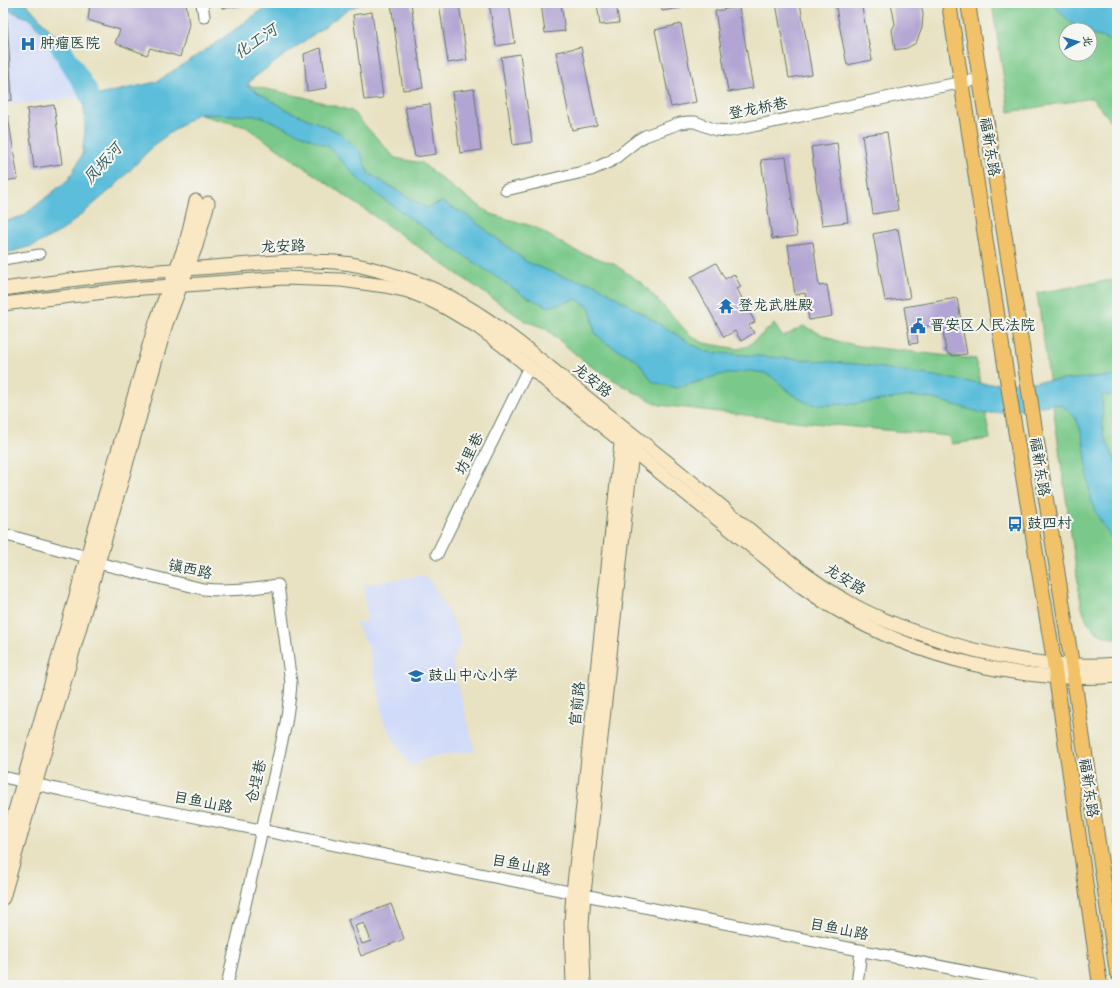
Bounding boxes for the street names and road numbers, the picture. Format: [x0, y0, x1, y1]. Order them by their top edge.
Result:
street label: 登龙桥巷 [727, 93, 789, 125]
street label: 福新东路 [974, 116, 1004, 178]
street label: 龙安路 [260, 236, 306, 258]
street label: 龙安路 [568, 359, 616, 403]
street label: 坊里巷 [451, 429, 489, 479]
street label: 福新东路 [1024, 436, 1054, 498]
street label: 镇西路 [166, 556, 214, 584]
street label: 龙安路 [821, 560, 869, 600]
street label: 官前路 [566, 681, 590, 727]
street label: 福新东路 [1074, 757, 1102, 819]
street label: 仓埕巷 [242, 758, 272, 806]
street label: 目鱼山路 [172, 787, 234, 819]
street label: 目鱼山路 [490, 850, 552, 882]
street label: 目鱼山路 [808, 914, 870, 946]

